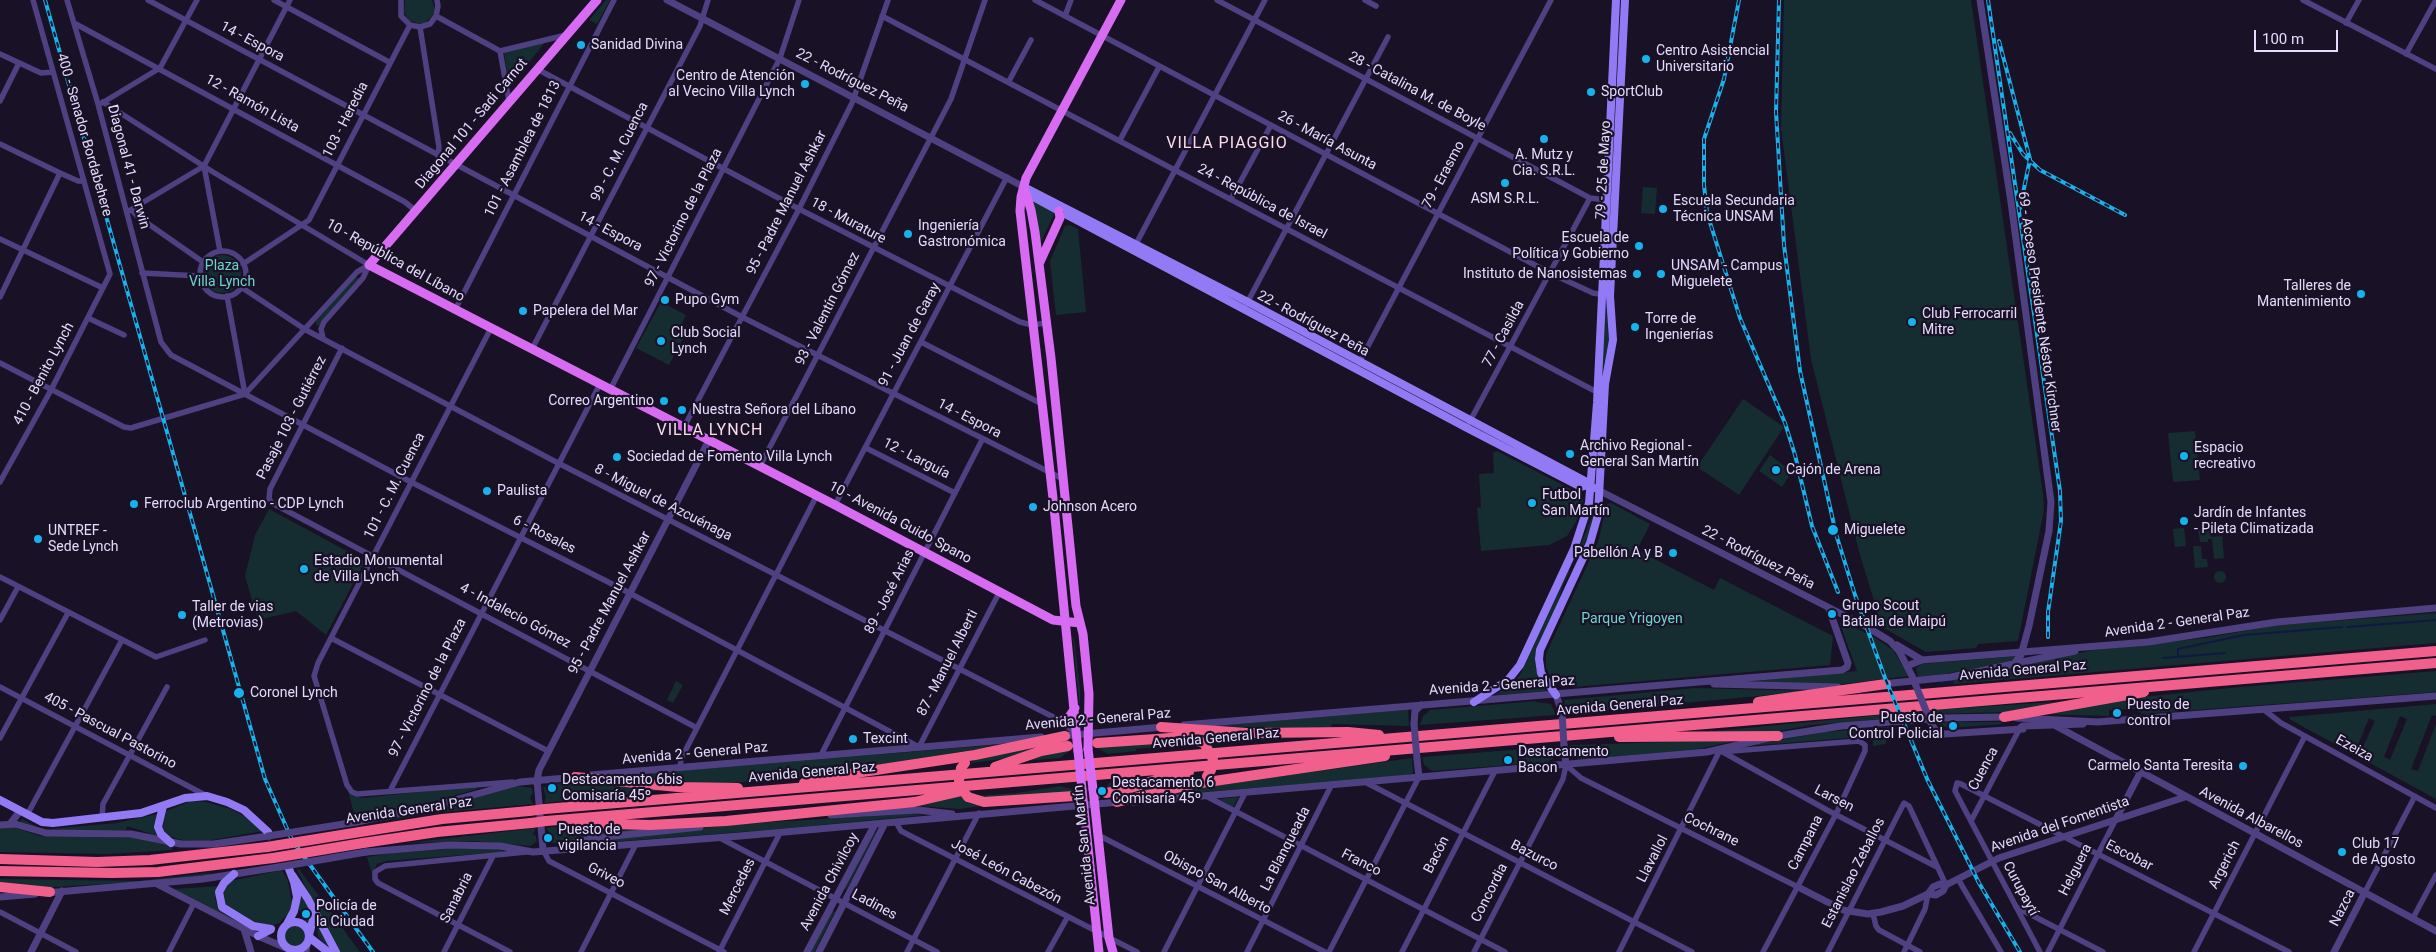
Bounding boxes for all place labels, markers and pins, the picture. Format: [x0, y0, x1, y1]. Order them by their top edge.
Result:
place label: Sanidad Divina [591, 37, 683, 53]
marker: Sanidad Divina [575, 39, 587, 51]
place label: Centro Asistencial Universitario [1656, 43, 1769, 75]
marker: Centro Asistencial Universitario [1640, 53, 1652, 65]
place label: Centro de Atención al Vecino Villa Lynch [668, 68, 795, 100]
marker: Centro de Atención al Vecino Villa Lynch [799, 78, 811, 90]
place label: SportClub [1601, 84, 1663, 100]
marker: SportClub [1585, 86, 1597, 98]
marker: A. Mutz y Cia. S.R.L. [1538, 133, 1550, 145]
place label: A. Mutz y Cia. S.R.L. [1513, 147, 1575, 180]
marker: ASM S.R.L. [1499, 177, 1511, 189]
place label: ASM S.R.L. [1471, 191, 1539, 207]
place label: Escuela Secundaria Técnica UNSAM [1673, 193, 1795, 226]
marker: Escuela Secundaria Técnica UNSAM [1657, 203, 1669, 215]
place label: Ingeniería Gastronómica [918, 218, 1006, 250]
marker: Ingeniería Gastronómica [902, 228, 914, 240]
place label: Escuela de Política y Gobierno [1512, 230, 1629, 262]
marker: Escuela de Política y Gobierno [1633, 240, 1645, 252]
place label: UNSAM - Campus Miguelete [1671, 258, 1782, 290]
place label: Instituto de Nanosistemas [1463, 266, 1627, 282]
marker: Instituto de Nanosistemas [1631, 268, 1643, 280]
marker: UNSAM - Campus Miguelete [1655, 268, 1667, 280]
place label: Talleres de Mantenimiento [2257, 278, 2351, 310]
marker: Talleres de Mantenimiento [2355, 288, 2367, 300]
place label: Pupo Gym [675, 292, 739, 308]
marker: Pupo Gym [659, 294, 671, 306]
place label: Papelera del Mar [533, 303, 638, 319]
marker: Papelera del Mar [517, 305, 529, 317]
place label: Club Ferrocarril Mitre [1922, 306, 2017, 338]
place label: Torre de Ingenierías [1645, 311, 1713, 344]
marker: Club Ferrocarril Mitre [1906, 316, 1918, 328]
marker: Torre de Ingenierías [1629, 321, 1641, 333]
place label: Club Social Lynch [671, 325, 741, 358]
marker: Club Social Lynch [655, 335, 667, 347]
place label: Correo Argentino [548, 393, 654, 409]
marker: Correo Argentino [658, 395, 670, 407]
place label: Nuestra Señora del Líbano [692, 402, 856, 418]
marker: Nuestra Señora del Líbano [676, 404, 688, 416]
place label: Archivo Regional - General San Martín [1580, 438, 1699, 471]
place label: Espacio recreativo [2194, 440, 2256, 472]
marker: Archivo Regional - General San Martín [1564, 448, 1576, 460]
place label: Sociedad de Fomento Villa Lynch [627, 449, 832, 465]
marker: Espacio recreativo [2178, 450, 2190, 462]
marker: Sociedad de Fomento Villa Lynch [611, 451, 623, 463]
place label: Cajón de Arena [1786, 462, 1881, 478]
marker: Cajón de Arena [1770, 464, 1782, 476]
place label: Paulista [497, 483, 547, 499]
marker: Paulista [481, 485, 493, 497]
place label: Futbol San Martín [1542, 487, 1610, 520]
place label: Ferroclub Argentino - CDP Lynch [144, 496, 344, 512]
marker: Futbol San Martín [1526, 497, 1538, 509]
marker: Ferroclub Argentino - CDP Lynch [128, 498, 140, 510]
place label: Johnson Acero [1043, 499, 1137, 515]
marker: Johnson Acero [1027, 501, 1039, 513]
place label: Jardín de Infantes - Pileta Climatizada [2194, 505, 2314, 538]
marker: Jardín de Infantes - Pileta Climatizada [2178, 515, 2190, 527]
place label: Miguelete [1844, 522, 1905, 538]
place label: UNTREF - Sede Lynch [48, 523, 119, 556]
marker: Miguelete [1826, 523, 1840, 537]
marker: UNTREF - Sede Lynch [32, 533, 44, 545]
place label: Pabellón A y B [1574, 545, 1663, 561]
marker: Pabellón A y B [1667, 547, 1679, 559]
place label: Estadio Monumental de Villa Lynch [314, 553, 443, 586]
marker: Estadio Monumental de Villa Lynch [298, 563, 310, 575]
place label: Grupo Scout Batalla de Maipú [1842, 598, 1946, 630]
place label: Taller de vias (Metrovias) [192, 599, 273, 632]
marker: Grupo Scout Batalla de Maipú [1826, 608, 1838, 620]
marker: Taller de vias (Metrovias) [176, 609, 188, 621]
place label: Coronel Lynch [250, 685, 338, 701]
marker: Coronel Lynch [232, 686, 246, 700]
place label: Puesto de control [2127, 697, 2189, 730]
marker: Puesto de control [2111, 707, 2123, 719]
place label: Puesto de Control Policial [1849, 710, 1943, 742]
marker: Puesto de Control Policial [1947, 720, 1959, 732]
place label: Texcint [863, 731, 908, 747]
marker: Texcint [847, 733, 859, 745]
place label: Destacamento Bacon [1518, 744, 1609, 776]
marker: Destacamento Bacon [1502, 754, 1514, 766]
place label: Carmelo Santa Teresita [2088, 758, 2233, 774]
marker: Carmelo Santa Teresita [2237, 760, 2249, 772]
place label: Destacamento 6bis Comisaría 45º [562, 772, 683, 804]
place label: Destacamento 6 Comisaría 45º [1112, 775, 1214, 808]
marker: Destacamento 6bis Comisaría 45º [546, 782, 558, 794]
marker: Destacamento 6 Comisaría 45º [1096, 785, 1108, 797]
place label: Puesto de vigilancia [558, 822, 620, 854]
marker: Puesto de vigilancia [542, 832, 554, 844]
place label: Club 17 de Agosto [2352, 836, 2415, 869]
marker: Club 17 de Agosto [2336, 846, 2348, 858]
place label: Policía de la Ciudad [316, 898, 377, 930]
marker: Policía de la Ciudad [300, 908, 312, 920]

